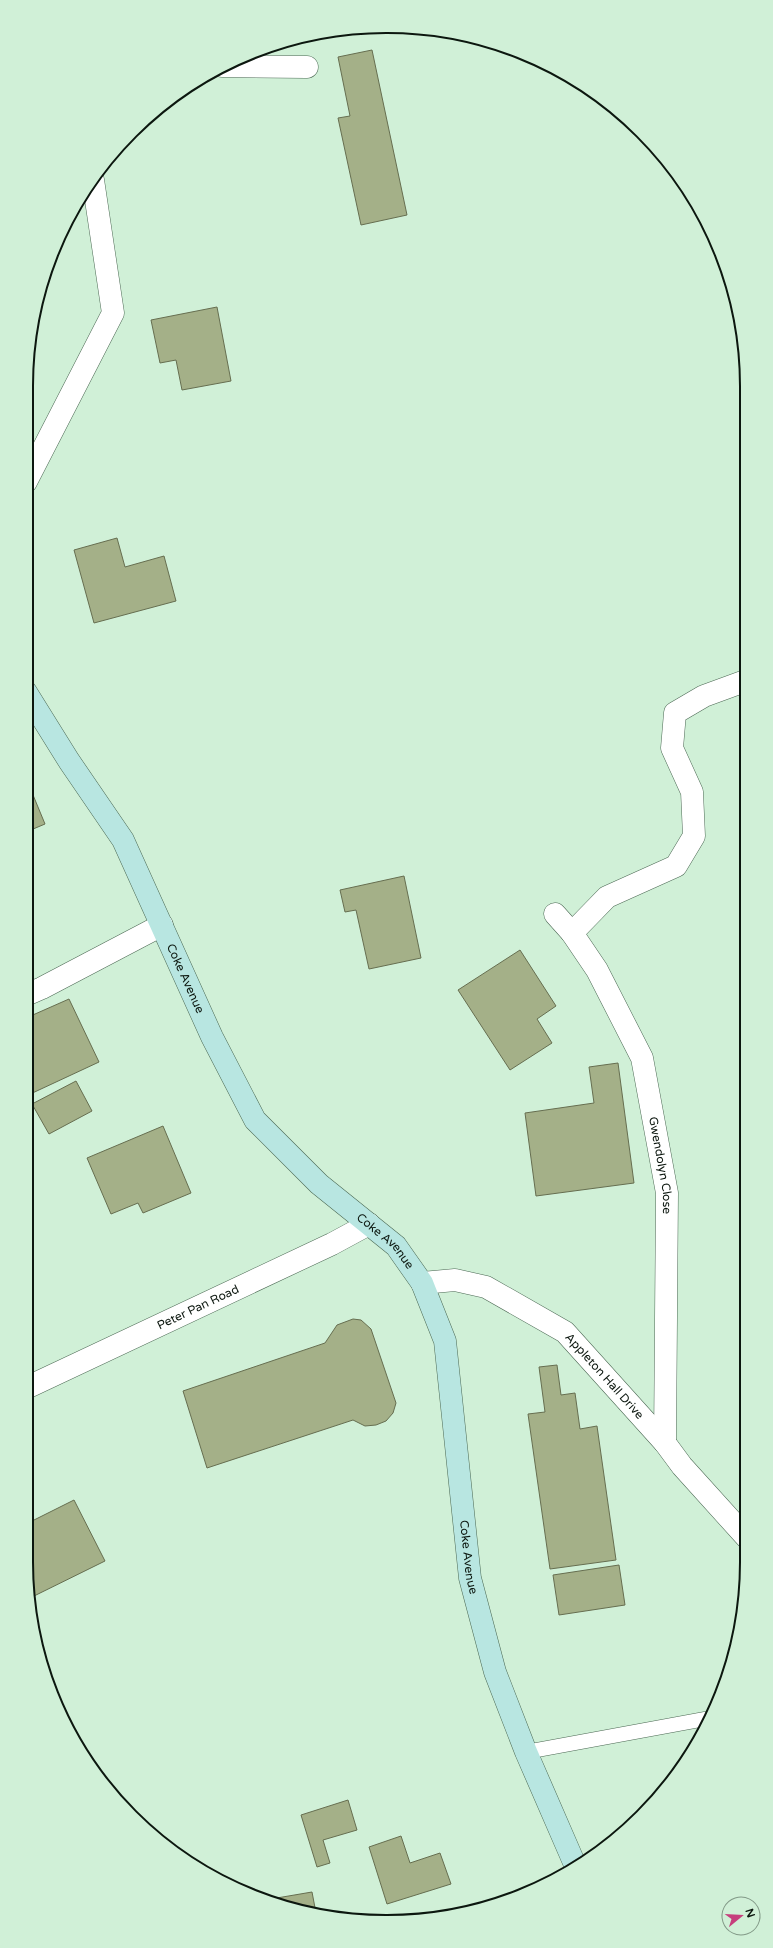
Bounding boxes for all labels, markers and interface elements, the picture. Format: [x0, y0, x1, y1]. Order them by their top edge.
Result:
street label: Coke Avenue [164, 942, 207, 1016]
street label: Gwendolyn Close [646, 1115, 674, 1214]
street label: Coke Avenue [354, 1210, 417, 1272]
street label: Peter Pan Road [155, 1282, 241, 1332]
street label: Appleton Hall Drive [562, 1330, 647, 1422]
street label: Coke Avenue [457, 1519, 481, 1596]
north arrow [721, 1896, 761, 1936]
text: N [742, 1907, 758, 1919]

